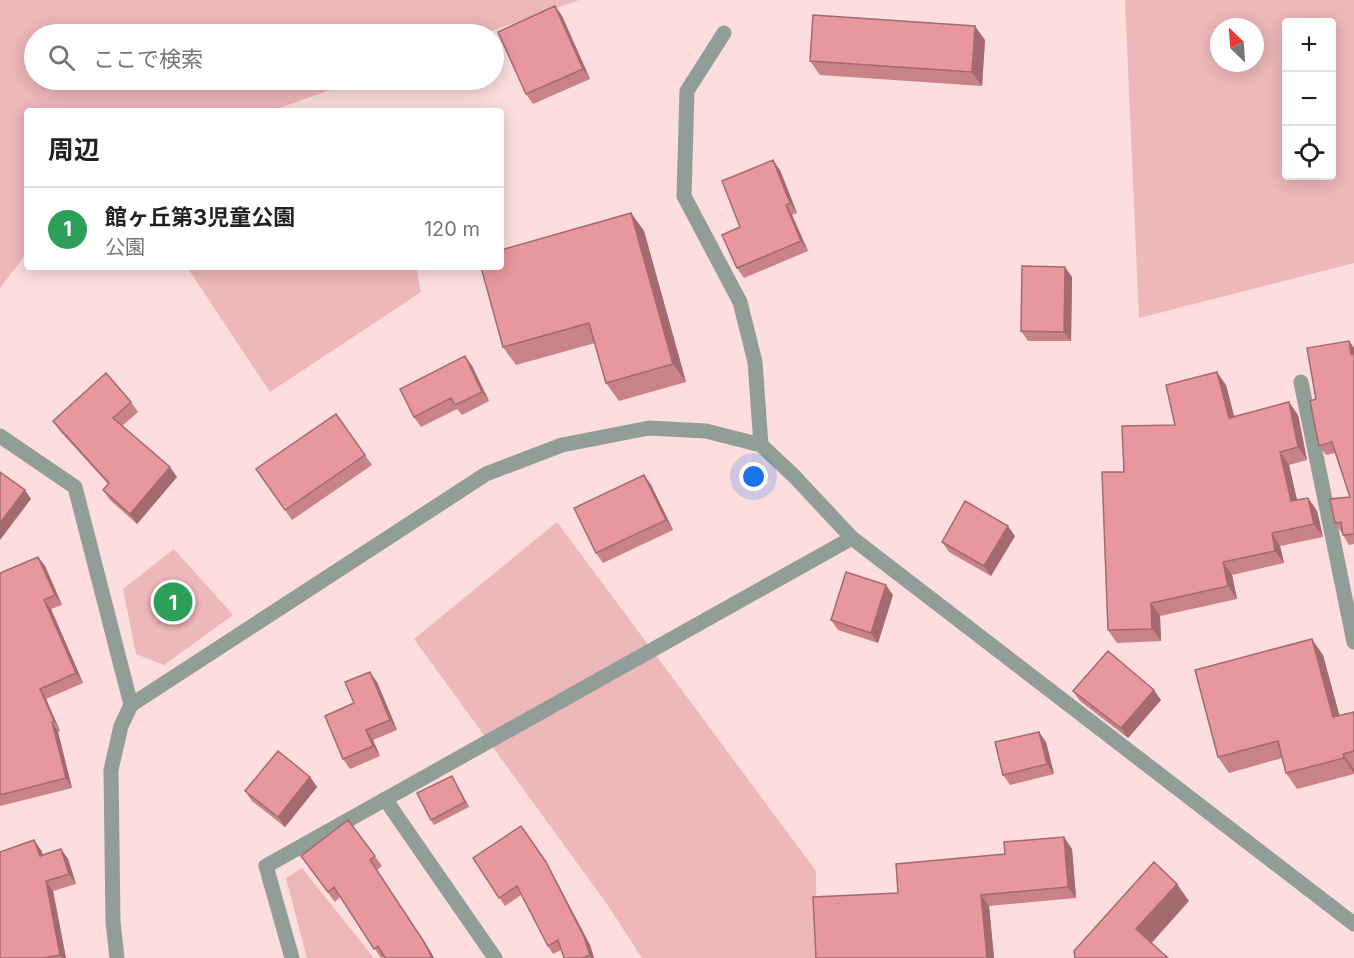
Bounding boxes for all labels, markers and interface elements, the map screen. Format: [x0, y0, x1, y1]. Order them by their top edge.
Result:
north arrow [1210, 18, 1264, 72]
map controls [1282, 18, 1336, 180]
button: + [1282, 18, 1336, 72]
search box [24, 24, 504, 90]
icon: search [45, 41, 78, 74]
text: ここで検索 [93, 46, 203, 72]
button: − [1282, 72, 1336, 126]
button: locate [1282, 126, 1336, 180]
text: 周辺 [48, 134, 100, 165]
text: 館ヶ丘第3児童公園 [105, 204, 295, 230]
text: 1 [63, 217, 72, 241]
text: 120 m [424, 217, 480, 241]
text: 公園 [105, 235, 145, 259]
your location [739, 462, 768, 491]
pin: 1 [154, 580, 192, 624]

